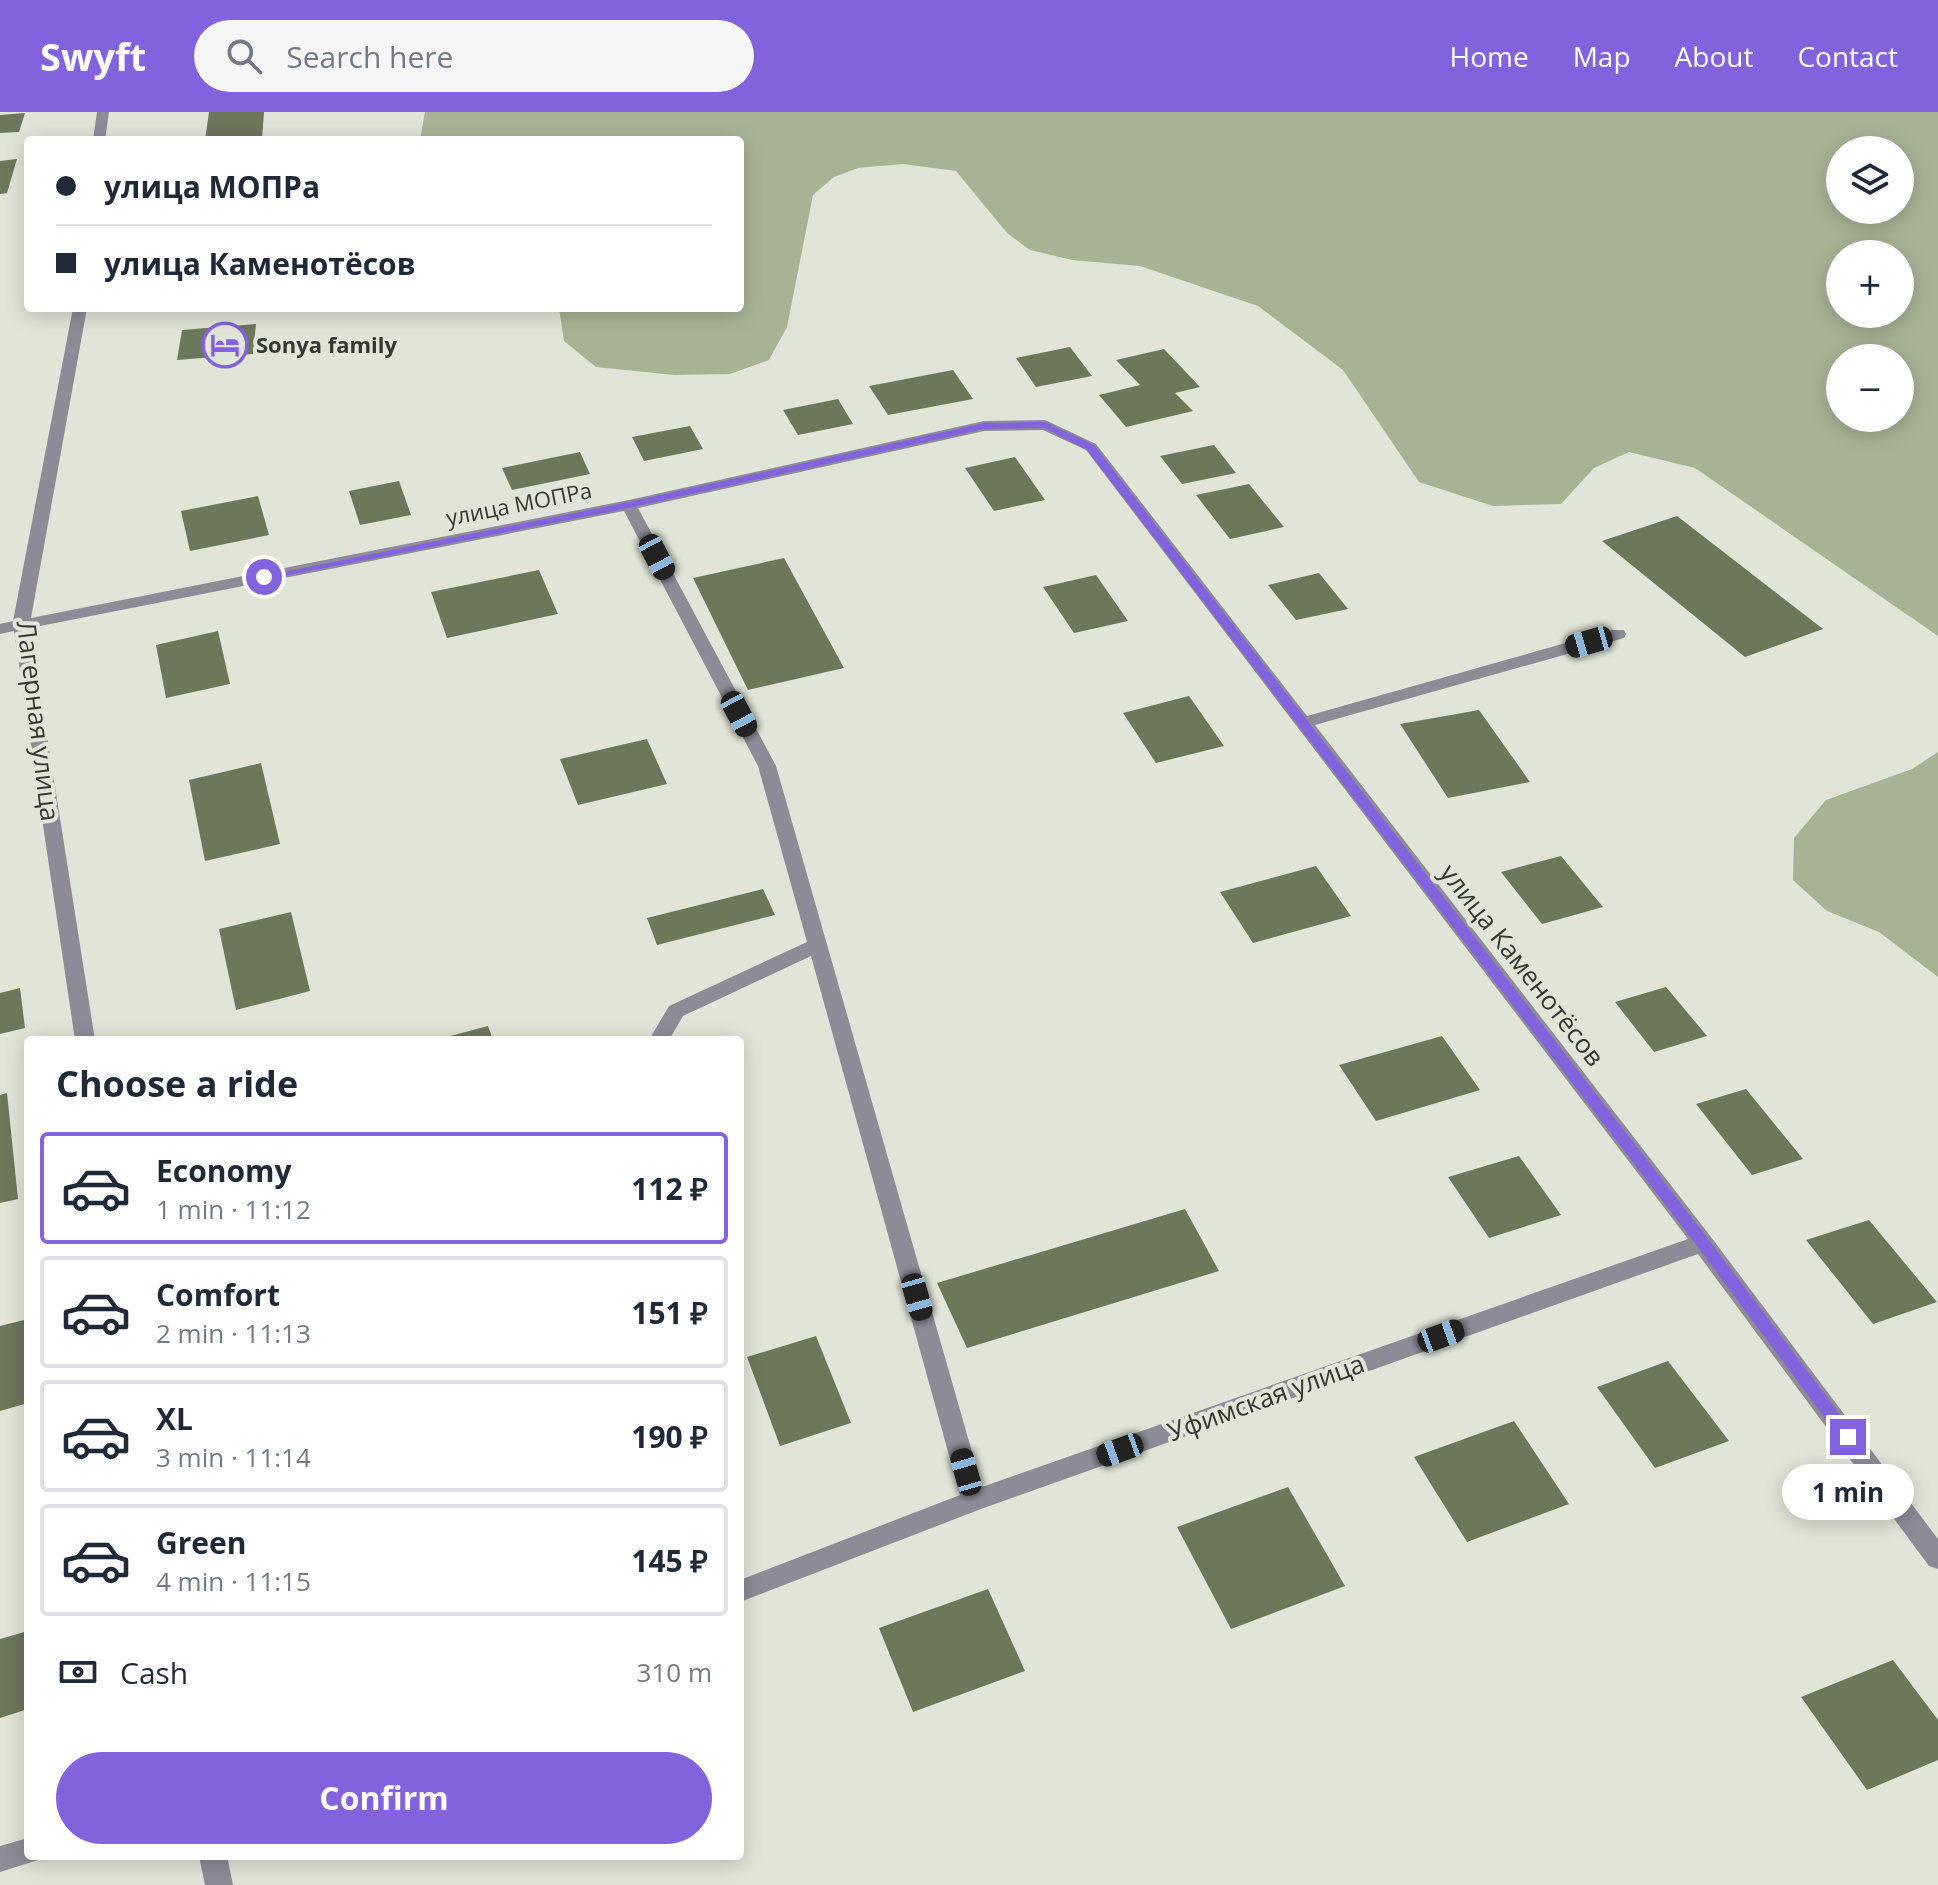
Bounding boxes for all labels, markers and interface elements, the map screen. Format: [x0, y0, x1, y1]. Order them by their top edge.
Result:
search box [194, 20, 754, 92]
text: Swyft [40, 30, 146, 82]
icon: search [222, 34, 266, 78]
text: Search here [286, 36, 453, 77]
text: Home [1450, 37, 1529, 75]
text: Map [1573, 37, 1631, 75]
text: About [1675, 37, 1753, 75]
text: Contact [1797, 37, 1898, 75]
map controls [1826, 136, 1914, 432]
button: layers [1826, 136, 1914, 224]
text: улица МОПРа [104, 166, 320, 207]
button: + [1826, 240, 1914, 328]
text: улица Каменотёсов [104, 243, 416, 284]
hotel icon: Sonya family [201, 321, 249, 369]
place label: Sonya family [256, 329, 398, 359]
button: − [1826, 344, 1914, 432]
street label: улица МОПРа [443, 474, 594, 532]
car [635, 530, 679, 584]
route start [246, 559, 282, 595]
street label: Лагерная улица [9, 619, 69, 823]
car [1563, 624, 1615, 660]
car [717, 687, 761, 741]
street label: улица Каменотёсов [1432, 856, 1613, 1073]
text: Choose a ride [56, 1059, 298, 1108]
text: Economy [156, 1150, 292, 1191]
icon: car [60, 1152, 132, 1224]
text: 112 ₽ [631, 1168, 708, 1209]
text: 1 min · 11:12 [156, 1191, 311, 1227]
car [899, 1271, 935, 1323]
text: Comfort [156, 1274, 280, 1315]
icon: car [60, 1276, 132, 1348]
text: 151 ₽ [631, 1292, 708, 1333]
text: 2 min · 11:13 [156, 1315, 311, 1351]
car [1414, 1317, 1468, 1355]
street label: Уфимская улица [1162, 1345, 1369, 1449]
text: XL [156, 1398, 193, 1439]
icon: car [60, 1400, 132, 1472]
text: 190 ₽ [631, 1416, 708, 1457]
route end [1830, 1419, 1866, 1455]
car [1093, 1431, 1147, 1469]
text: 3 min · 11:14 [156, 1439, 311, 1475]
car [948, 1446, 984, 1498]
callout: 1 min [1782, 1465, 1914, 1521]
text: 1 min [1812, 1474, 1884, 1510]
text: Green [156, 1522, 247, 1563]
icon: car [60, 1524, 132, 1596]
text: 145 ₽ [631, 1540, 708, 1581]
text: 4 min · 11:15 [156, 1563, 311, 1599]
icon: cash [56, 1650, 100, 1694]
text: Cash [120, 1652, 188, 1693]
text: 310 m [637, 1654, 712, 1690]
button: Confirm [56, 1752, 712, 1844]

